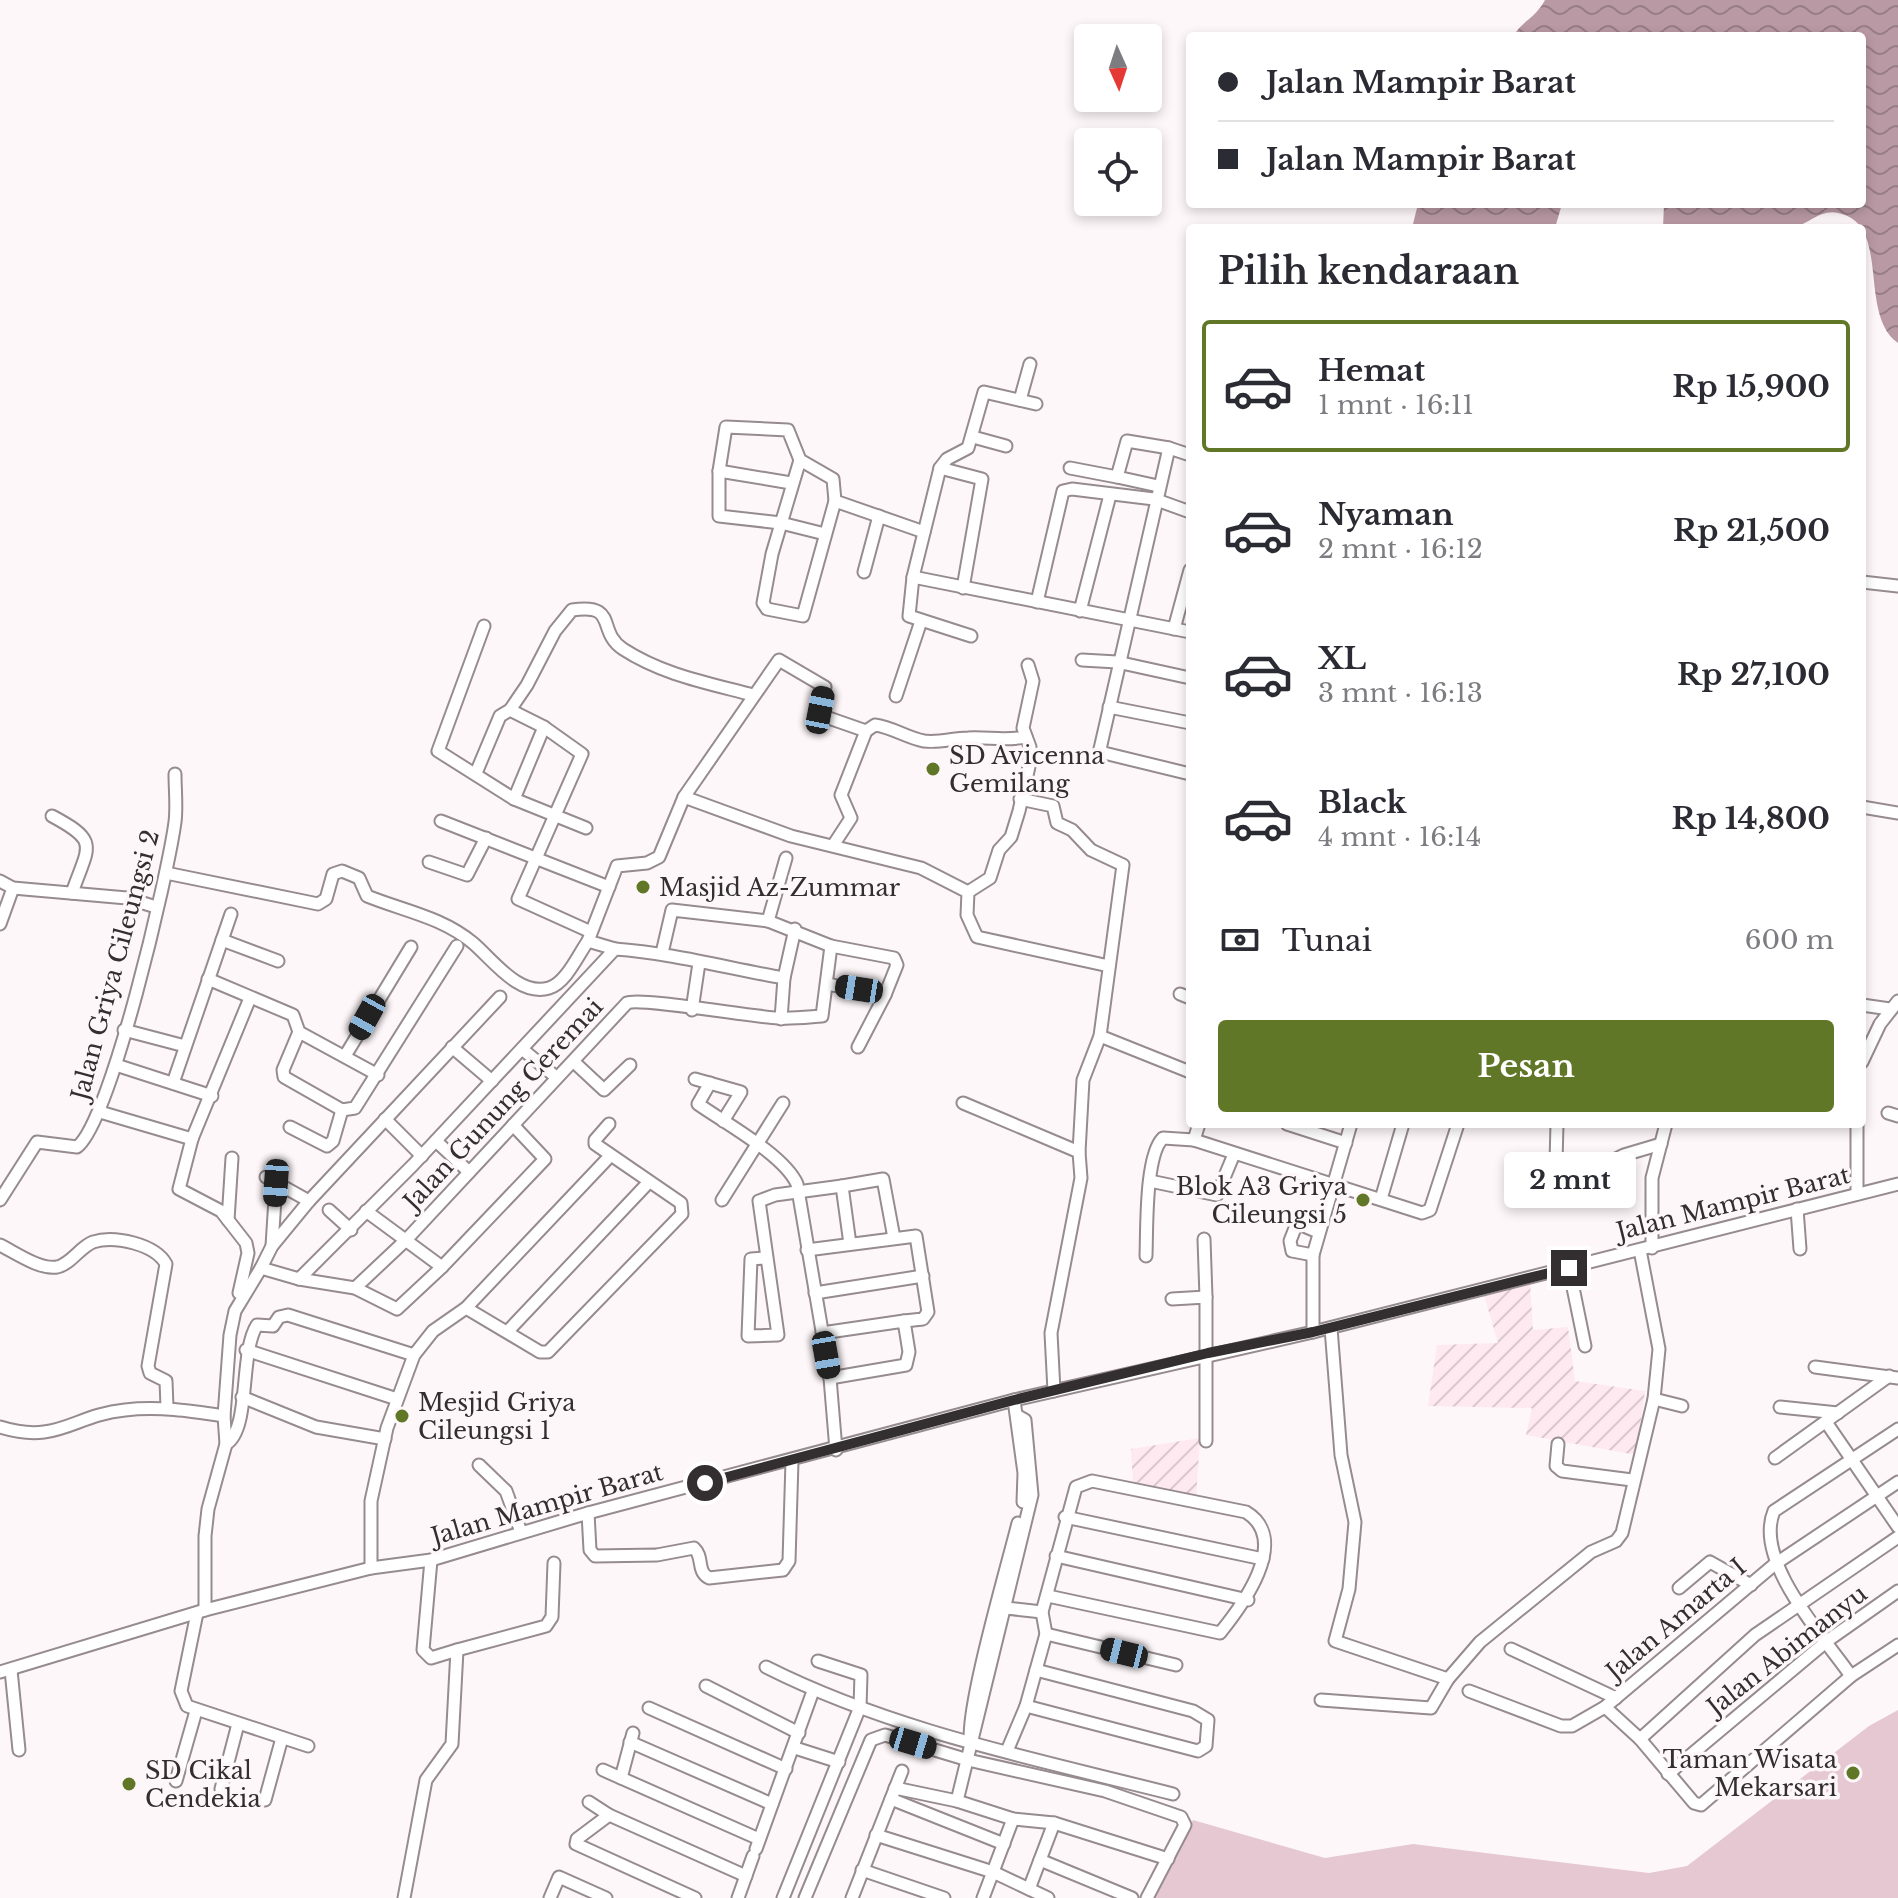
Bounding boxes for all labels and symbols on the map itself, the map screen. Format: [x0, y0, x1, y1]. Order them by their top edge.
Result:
north arrow [1074, 24, 1162, 112]
car [804, 684, 836, 736]
place label: SD Avicenna Gemilang [949, 741, 1105, 798]
marker: SD Avicenna Gemilang [924, 760, 942, 778]
street label: Jalan Griya Cileungsi 2 [64, 827, 165, 1106]
place label: Masjid Az-Zummar [659, 873, 901, 902]
marker: Masjid Az-Zummar [634, 878, 652, 896]
car [833, 973, 885, 1005]
car [345, 990, 389, 1044]
street label: Jalan Gunung Ceremai [395, 992, 609, 1218]
callout: 2 mnt [1503, 1152, 1635, 1208]
car [262, 1158, 290, 1208]
street label: Jalan Mampir Barat [1610, 1160, 1853, 1247]
place label: Blok A3 Griya Cileungsi 5 [1176, 1172, 1348, 1229]
marker: Blok A3 Griya Cileungsi 5 [1354, 1191, 1372, 1209]
route end [1551, 1250, 1587, 1286]
car [810, 1329, 842, 1381]
place label: Mesjid Griya Cileungsi 1 [418, 1388, 576, 1445]
marker: Mesjid Griya Cileungsi 1 [393, 1407, 411, 1425]
street label: Jalan Mampir Barat [425, 1457, 666, 1552]
route start [687, 1465, 723, 1501]
street label: Jalan Amarta I [1598, 1552, 1752, 1688]
street label: Jalan Abimanyu [1699, 1579, 1873, 1723]
car [1098, 1636, 1150, 1670]
car [887, 1725, 939, 1761]
place label: Taman Wisata Mekarsari [1663, 1745, 1838, 1802]
place label: SD Cikal Cendekia [145, 1756, 261, 1813]
marker: Taman Wisata Mekarsari [1844, 1764, 1862, 1782]
marker: SD Cikal Cendekia [120, 1775, 138, 1793]

